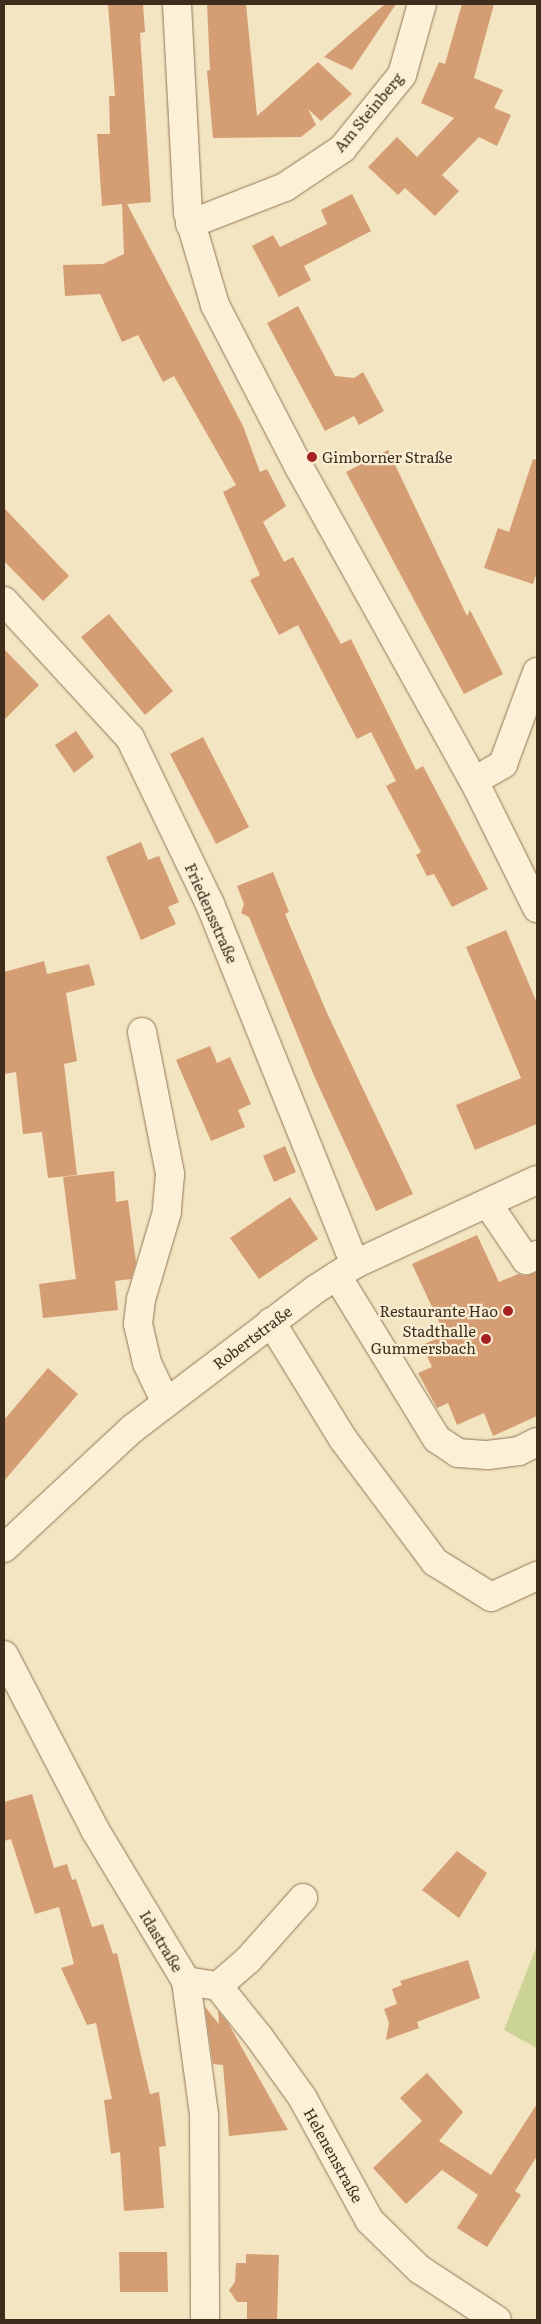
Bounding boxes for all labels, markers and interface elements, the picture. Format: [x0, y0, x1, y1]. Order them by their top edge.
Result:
street label: Am Steinberg [330, 69, 406, 155]
place label: Gimborner Straße [322, 448, 452, 466]
marker: Gimborner Straße [306, 451, 318, 463]
street label: Friedensstraße [182, 860, 242, 966]
street label: Robertstraße [209, 1302, 295, 1372]
place label: Restaurante Hao [380, 1302, 498, 1320]
marker: Restaurante Hao [502, 1305, 514, 1317]
place label: Stadthalle Gummersbach [371, 1321, 476, 1356]
marker: Stadthalle Gummersbach [480, 1333, 492, 1345]
street label: Idastraße [137, 1907, 187, 1975]
street label: Helenenstraße [301, 2105, 367, 2205]

